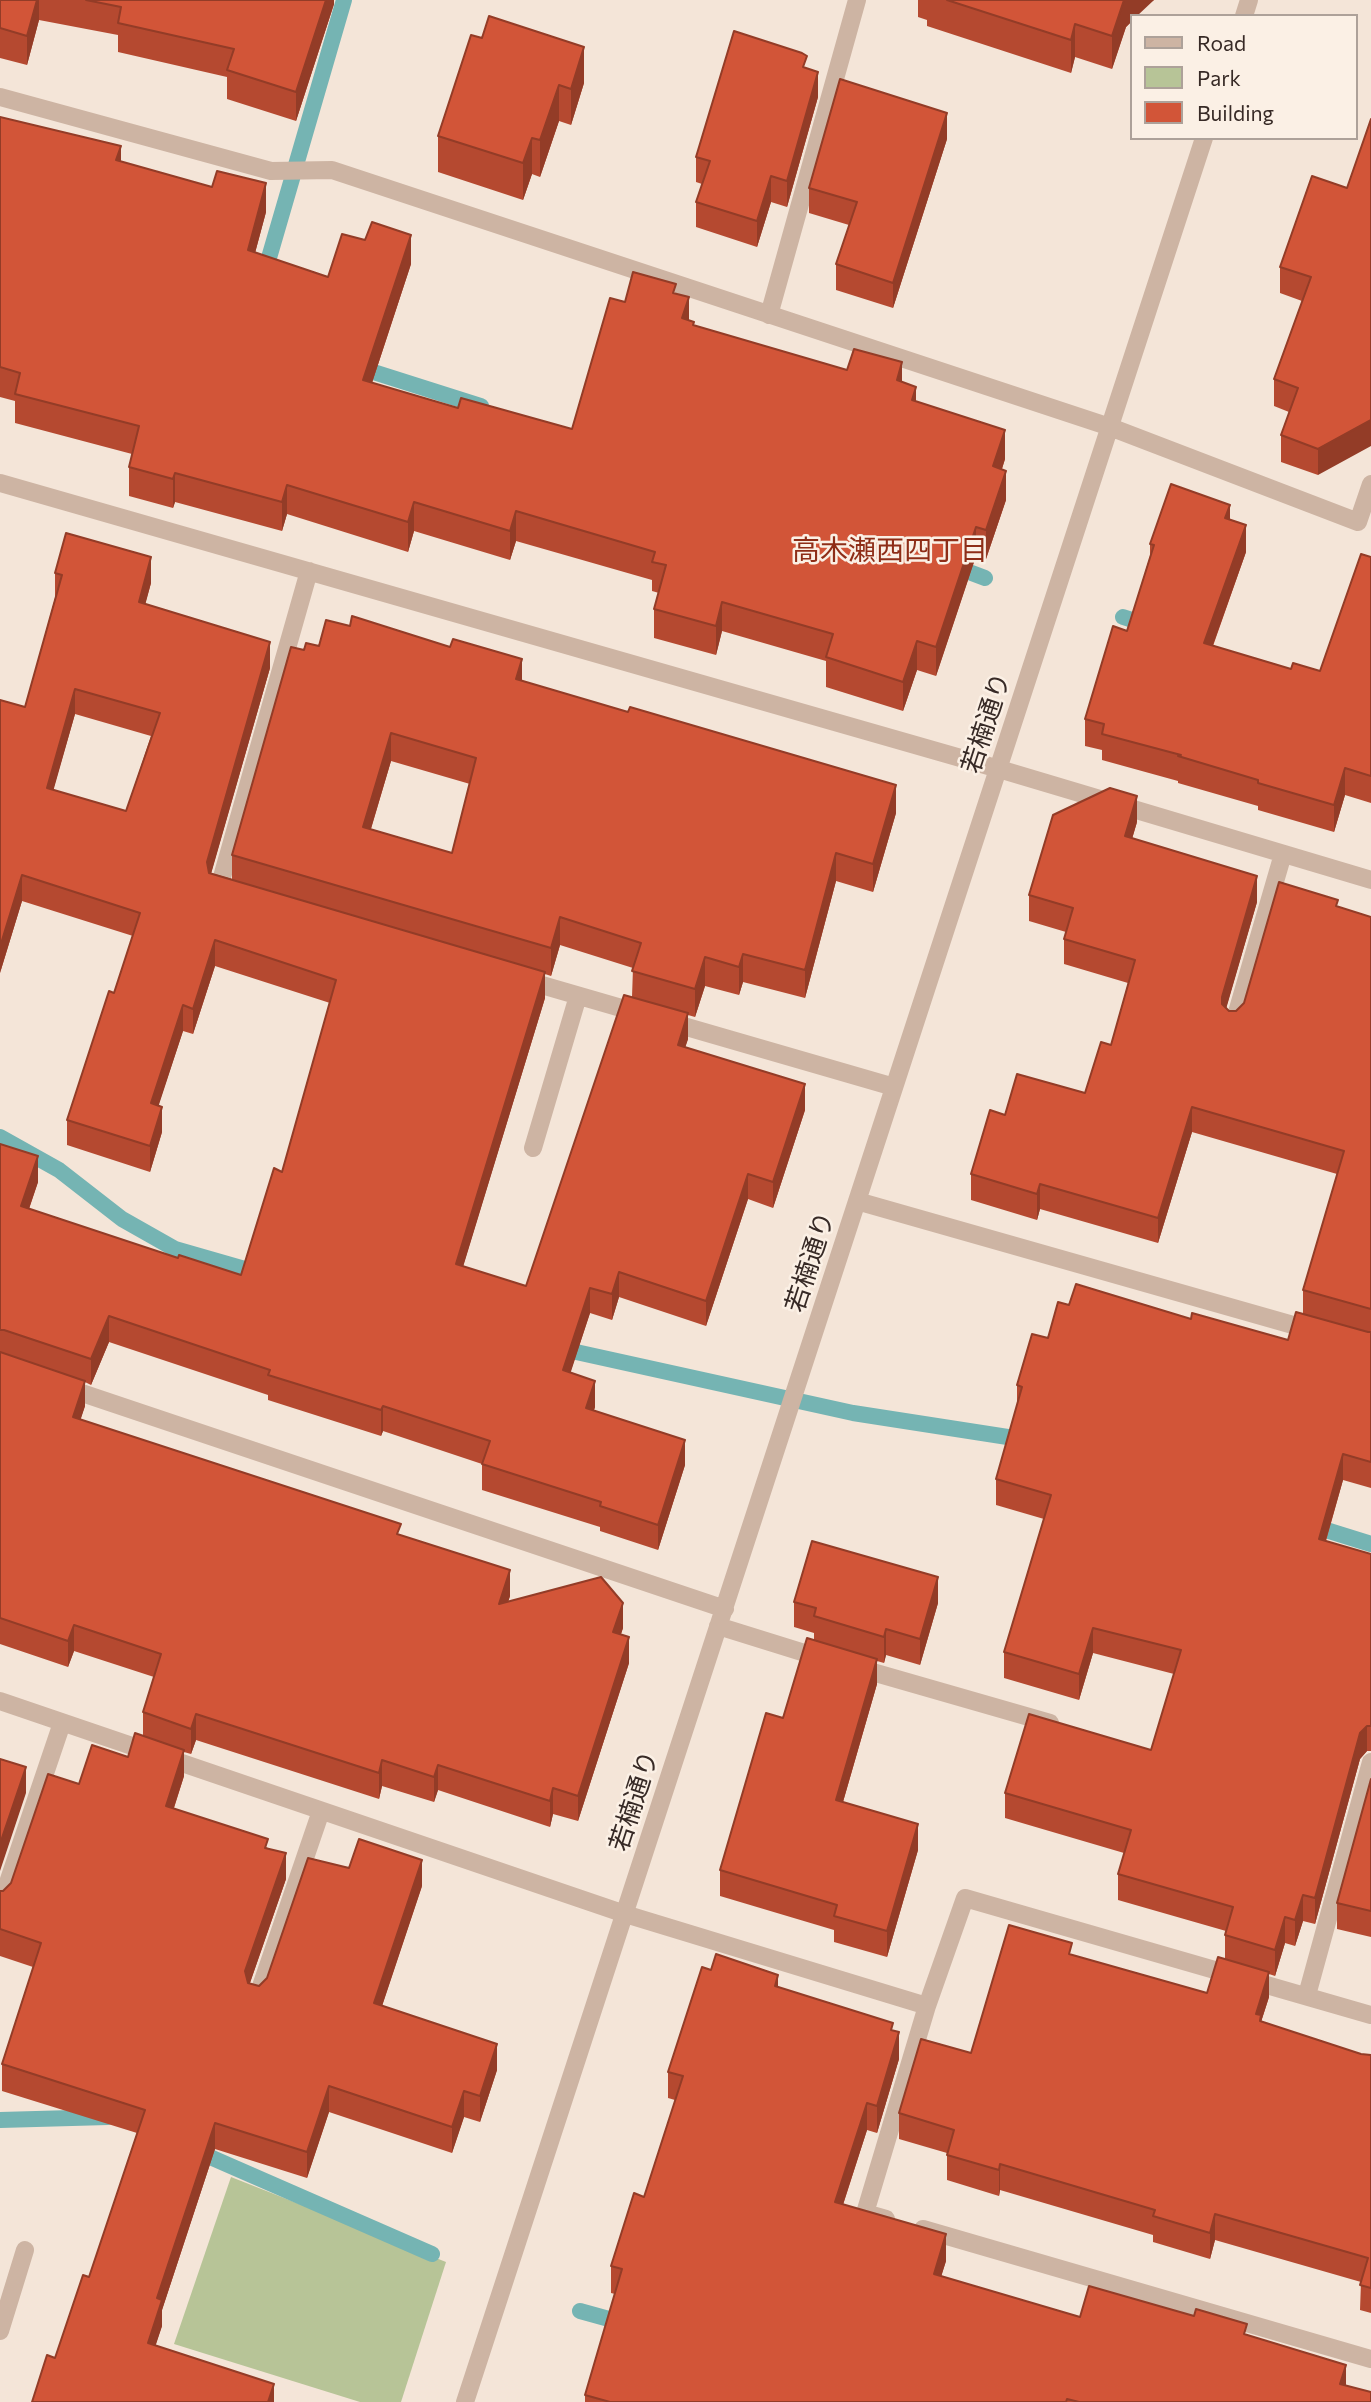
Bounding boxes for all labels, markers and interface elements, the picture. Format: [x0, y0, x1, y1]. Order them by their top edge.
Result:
legend [1130, 14, 1357, 140]
text: Road [1197, 30, 1246, 55]
text: Park [1197, 65, 1241, 90]
text: Building [1197, 100, 1274, 125]
district label: 高木瀬西四丁目 [792, 534, 988, 568]
street label: 若楠通り [955, 669, 1017, 777]
street label: 若楠通り [779, 1208, 841, 1316]
street label: 若楠通り [603, 1747, 665, 1855]

